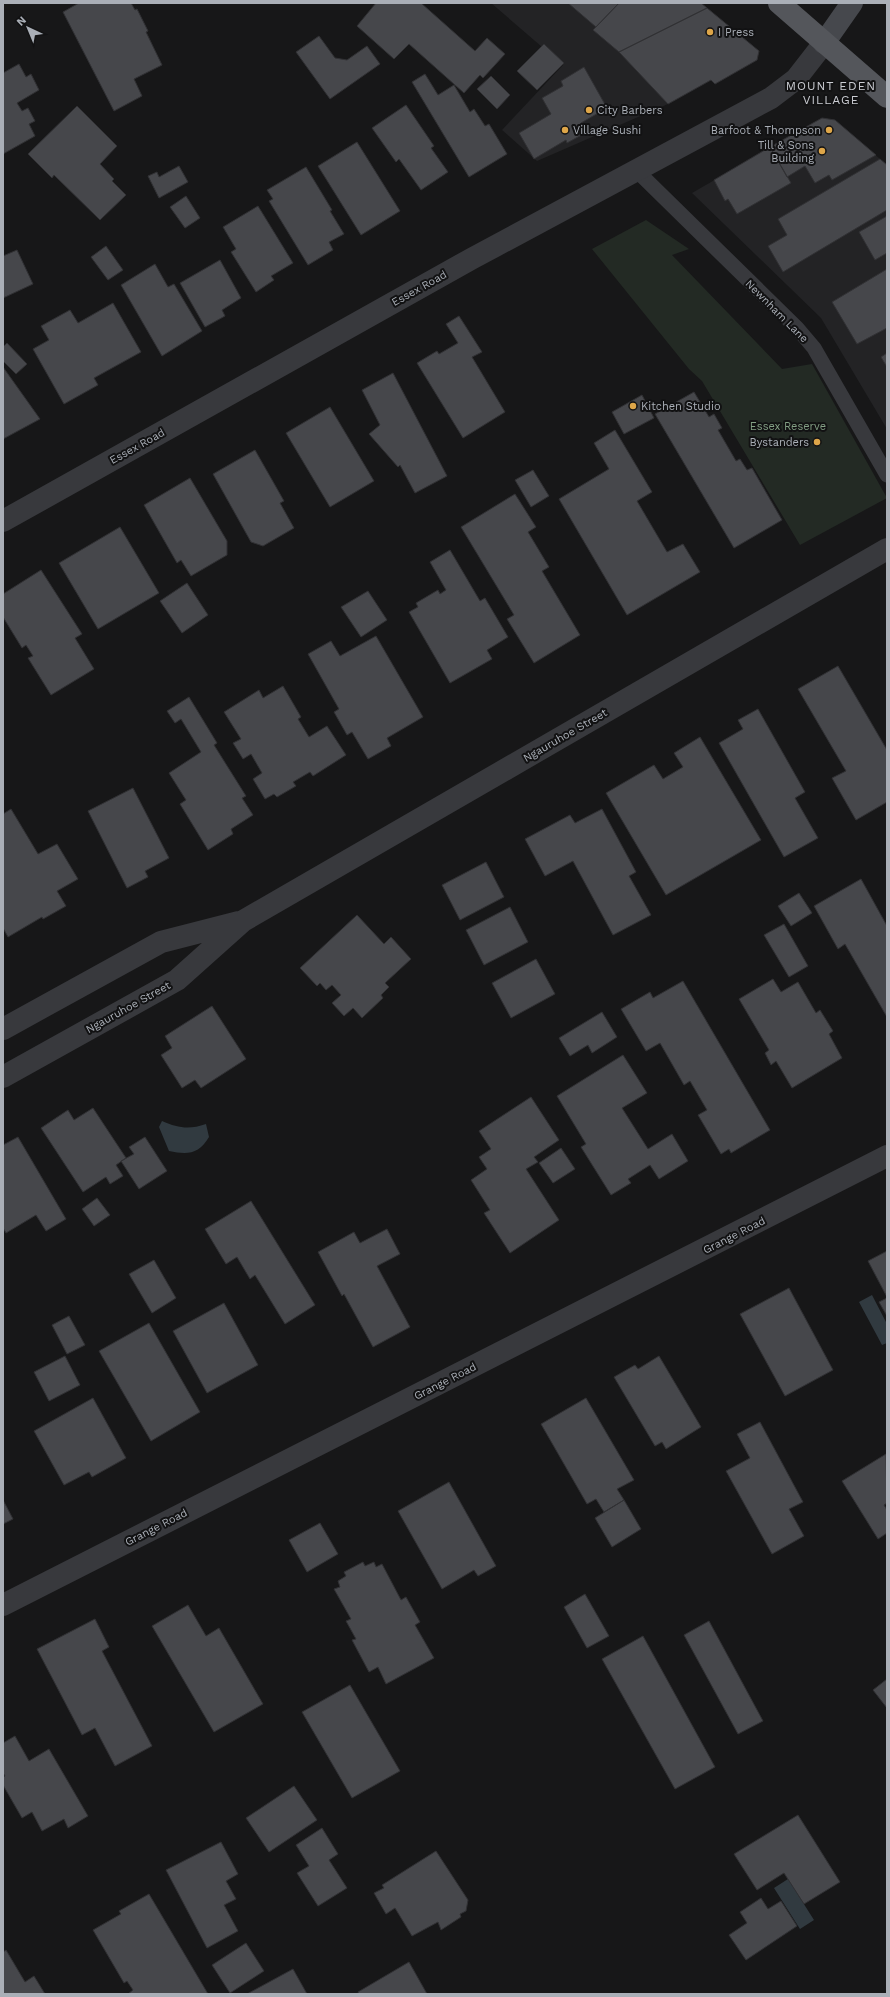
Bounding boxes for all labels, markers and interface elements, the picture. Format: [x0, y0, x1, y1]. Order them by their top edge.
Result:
north arrow [8, 8, 48, 48]
text: N [14, 14, 29, 29]
place label: I Press [718, 26, 754, 39]
marker: I Press [705, 27, 715, 37]
district label: MOUNT EDEN VILLAGE [786, 79, 876, 107]
place label: City Barbers [597, 104, 663, 117]
marker: City Barbers [584, 105, 594, 115]
place label: Village Sushi [573, 124, 641, 137]
place label: Barfoot & Thompson [711, 124, 821, 137]
marker: Village Sushi [560, 125, 570, 135]
marker: Barfoot & Thompson [824, 125, 834, 135]
place label: Till & Sons Building [758, 139, 814, 165]
marker: Till & Sons Building [817, 146, 827, 156]
street label: Essex Road [389, 268, 449, 309]
street label: Newnham Lane [743, 277, 811, 345]
place label: Kitchen Studio [641, 400, 721, 413]
marker: Kitchen Studio [628, 401, 638, 411]
park label: Essex Reserve [750, 420, 826, 433]
street label: Essex Road [107, 426, 167, 467]
place label: Bystanders [750, 436, 809, 449]
marker: Bystanders [812, 437, 822, 447]
street label: Ngauruhoe Street [521, 706, 610, 765]
street label: Ngauruhoe Street [84, 979, 173, 1036]
street label: Grange Road [701, 1214, 768, 1257]
street label: Grange Road [412, 1360, 479, 1403]
street label: Grange Road [123, 1506, 190, 1549]

